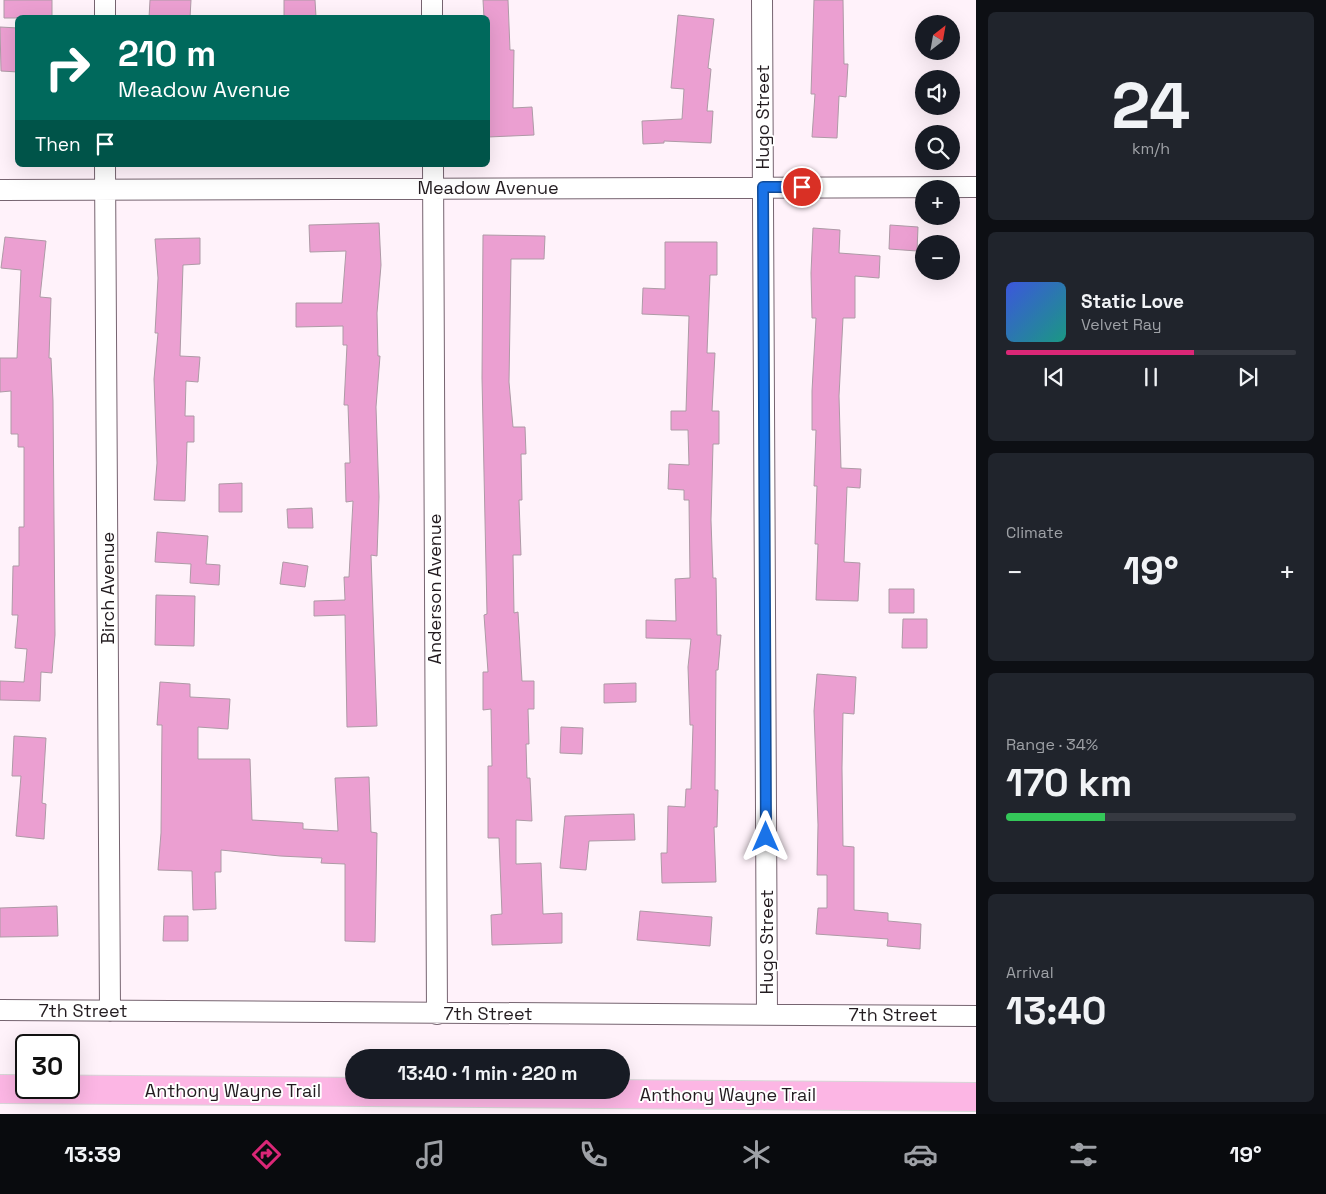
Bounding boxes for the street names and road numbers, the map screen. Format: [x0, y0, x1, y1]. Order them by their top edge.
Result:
street label: Hugo Street [751, 64, 774, 170]
street label: Meadow Avenue [417, 176, 559, 199]
street label: Anderson Avenue [423, 514, 446, 664]
street label: Birch Avenue [96, 532, 119, 644]
street label: Hugo Street [755, 889, 778, 995]
street label: 7th Street [38, 999, 128, 1022]
street label: 7th Street [443, 1002, 533, 1025]
street label: 7th Street [848, 1003, 938, 1026]
street label: Anthony Wayne Trail [145, 1079, 321, 1102]
street label: Anthony Wayne Trail [640, 1083, 816, 1106]

